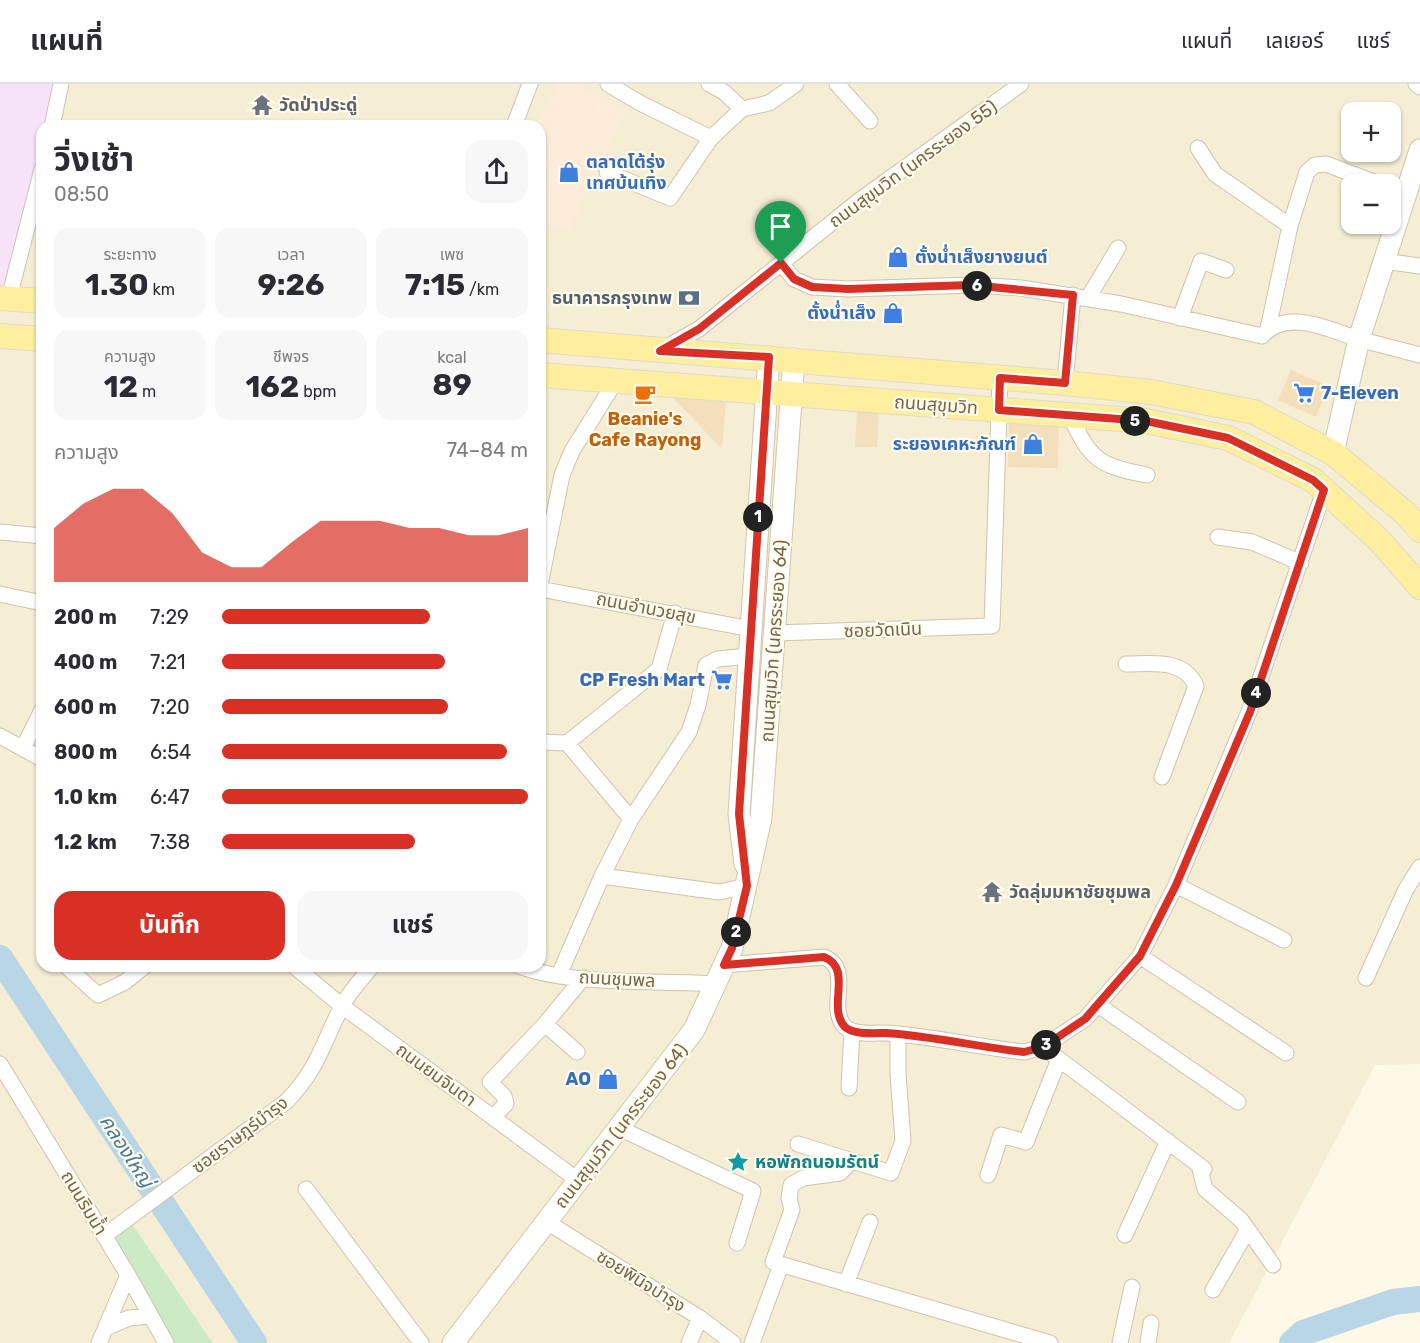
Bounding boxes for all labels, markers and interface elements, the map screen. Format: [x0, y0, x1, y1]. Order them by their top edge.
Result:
text: แผนที่ [30, 24, 103, 57]
text: แผนที่ [1181, 28, 1232, 53]
text: เลเยอร์ [1265, 28, 1324, 53]
text: แชร์ [1357, 28, 1390, 53]
temple icon: วัดป่าประดู่ [250, 93, 274, 117]
place label: วัดป่าประดู่ [279, 94, 358, 116]
street label: ถนนสุขุมวิท (นครระยอง 55) [825, 96, 1001, 232]
map controls [1341, 102, 1401, 234]
button: + [1341, 102, 1401, 162]
text: วิ่งเช้า [54, 140, 134, 179]
button: share [465, 140, 528, 203]
place label: ตลาดโต้รุ่ง เทศบ้นเทิง [586, 151, 667, 194]
shop icon: ตลาดโต้รุ่ง เทศบ้นเทิง [557, 160, 581, 184]
button: − [1341, 174, 1401, 234]
text: 08:50 [54, 182, 109, 206]
pin [755, 201, 806, 263]
icon: arrive [764, 210, 797, 243]
place label: ตั้งน่ำเส็งยางยนต์ [915, 244, 1048, 268]
text: ระยะทาง [104, 245, 156, 264]
text: เวลา [277, 245, 305, 264]
text: เพซ [440, 245, 464, 264]
shop icon: ตั้งน่ำเส็งยางยนต์ [886, 245, 910, 269]
text: 1.30 [85, 267, 149, 303]
text: 9:26 [257, 267, 325, 303]
text: 7:15 [405, 267, 465, 303]
pin: 6 [962, 271, 992, 301]
text: 6 [972, 276, 982, 295]
text: km [149, 280, 175, 299]
text: /km [465, 280, 499, 299]
bank icon: ธนาคารกรุงเทพ [677, 286, 701, 310]
place label: ธนาคารกรุงเทพ [552, 287, 672, 309]
place label: ตั้งน่ำเส็ง [807, 300, 876, 324]
shop icon: ตั้งน่ำเส็ง [881, 301, 905, 325]
text: ความสูง [104, 347, 156, 366]
text: ชีพจร [273, 347, 309, 366]
text: kcal [437, 348, 467, 367]
text: 89 [432, 367, 472, 403]
text: 12 [104, 369, 138, 405]
text: 162 [245, 369, 299, 405]
supermarket icon: 7-Eleven [1292, 381, 1316, 405]
text: m [138, 382, 156, 401]
text: bpm [299, 382, 337, 401]
cafe icon: Beanie's Cafe Rayong [633, 382, 657, 406]
place label: 7-Eleven [1321, 382, 1399, 404]
street label: ถนนสุขุมวิท [893, 391, 979, 419]
pin: 5 [1120, 406, 1150, 436]
place label: Beanie's Cafe Rayong [589, 408, 701, 451]
text: 5 [1130, 411, 1140, 430]
shop icon: ระยองเคหะภัณฑ์ [1021, 432, 1045, 456]
place label: ระยองเคหะภัณฑ์ [893, 433, 1016, 455]
text: 74–84 m [447, 438, 528, 462]
text: ความสูง [54, 440, 119, 464]
pin: 1 [743, 502, 773, 532]
text: 1 [754, 507, 762, 526]
street label: ถนนสุขุมวิท (นครระยอง 64) [756, 539, 792, 743]
street label: ถนนอำนวยสุข [594, 588, 698, 628]
text: 200 m [54, 605, 117, 629]
text: 7:29 [150, 605, 189, 629]
street label: ซอยวัดเนิน [844, 618, 922, 642]
text: 400 m [54, 650, 117, 674]
text: 7:21 [150, 650, 186, 674]
supermarket icon: CP Fresh Mart [710, 668, 734, 692]
place label: CP Fresh Mart [579, 669, 705, 691]
pin: 4 [1241, 678, 1271, 708]
text: 4 [1251, 683, 1261, 702]
text: 600 m [54, 695, 117, 719]
text: 7:20 [150, 695, 190, 719]
text: 800 m [54, 740, 117, 764]
text: 6:54 [150, 740, 191, 764]
text: 1.0 km [54, 785, 117, 809]
text: 6:47 [150, 785, 190, 809]
text: 1.2 km [54, 830, 117, 854]
text: 7:38 [150, 830, 190, 854]
temple icon: วัดลุ่มมหาชัยชุมพล [980, 880, 1004, 904]
place label: วัดลุ่มมหาชัยชุมพล [1009, 881, 1151, 903]
button: บันทึก [54, 891, 285, 960]
button: แชร์ [297, 891, 528, 960]
pin: 2 [721, 917, 751, 947]
text: 2 [731, 922, 741, 941]
street label: ถนนชุมพล [578, 966, 656, 992]
pin: 3 [1031, 1030, 1061, 1060]
text: 3 [1041, 1035, 1051, 1054]
street label: ถนนยมจินดา [392, 1039, 480, 1111]
street label: ถนนสุขุมวิท (นครระยอง 64) [550, 1039, 692, 1213]
shop icon: AO [596, 1067, 620, 1091]
place label: AO [566, 1068, 591, 1090]
street label: ซอยราษฎร์บำรุง [187, 1092, 293, 1178]
water label: คลองใหญ่ [95, 1110, 161, 1194]
place icon: หอพักถนอมรัตน์ [726, 1150, 750, 1174]
place label: หอพักถนอมรัตน์ [755, 1151, 879, 1173]
street label: ถนนริมน้ำ [56, 1166, 113, 1239]
street label: ซอยพินิจบำรุง [592, 1245, 690, 1317]

